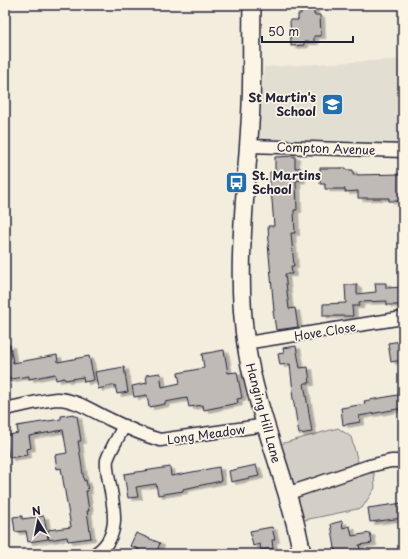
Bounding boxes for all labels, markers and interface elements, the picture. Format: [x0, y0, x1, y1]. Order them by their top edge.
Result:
scale bar [262, 18, 353, 44]
text: 50 m [268, 22, 299, 40]
place label: St Martin's School [248, 88, 316, 120]
school or university icon: St Martin's School [319, 91, 345, 117]
street label: Compton Avenue [276, 137, 376, 159]
place label: St. Martins School [252, 166, 321, 198]
bus stop icon: St. Martins School [223, 169, 249, 195]
street label: Hove Close [293, 317, 357, 345]
street label: Hanging Hill Lane [242, 361, 286, 465]
street label: Long Meadow [166, 420, 247, 448]
north arrow [18, 501, 58, 541]
text: N [30, 501, 42, 520]

